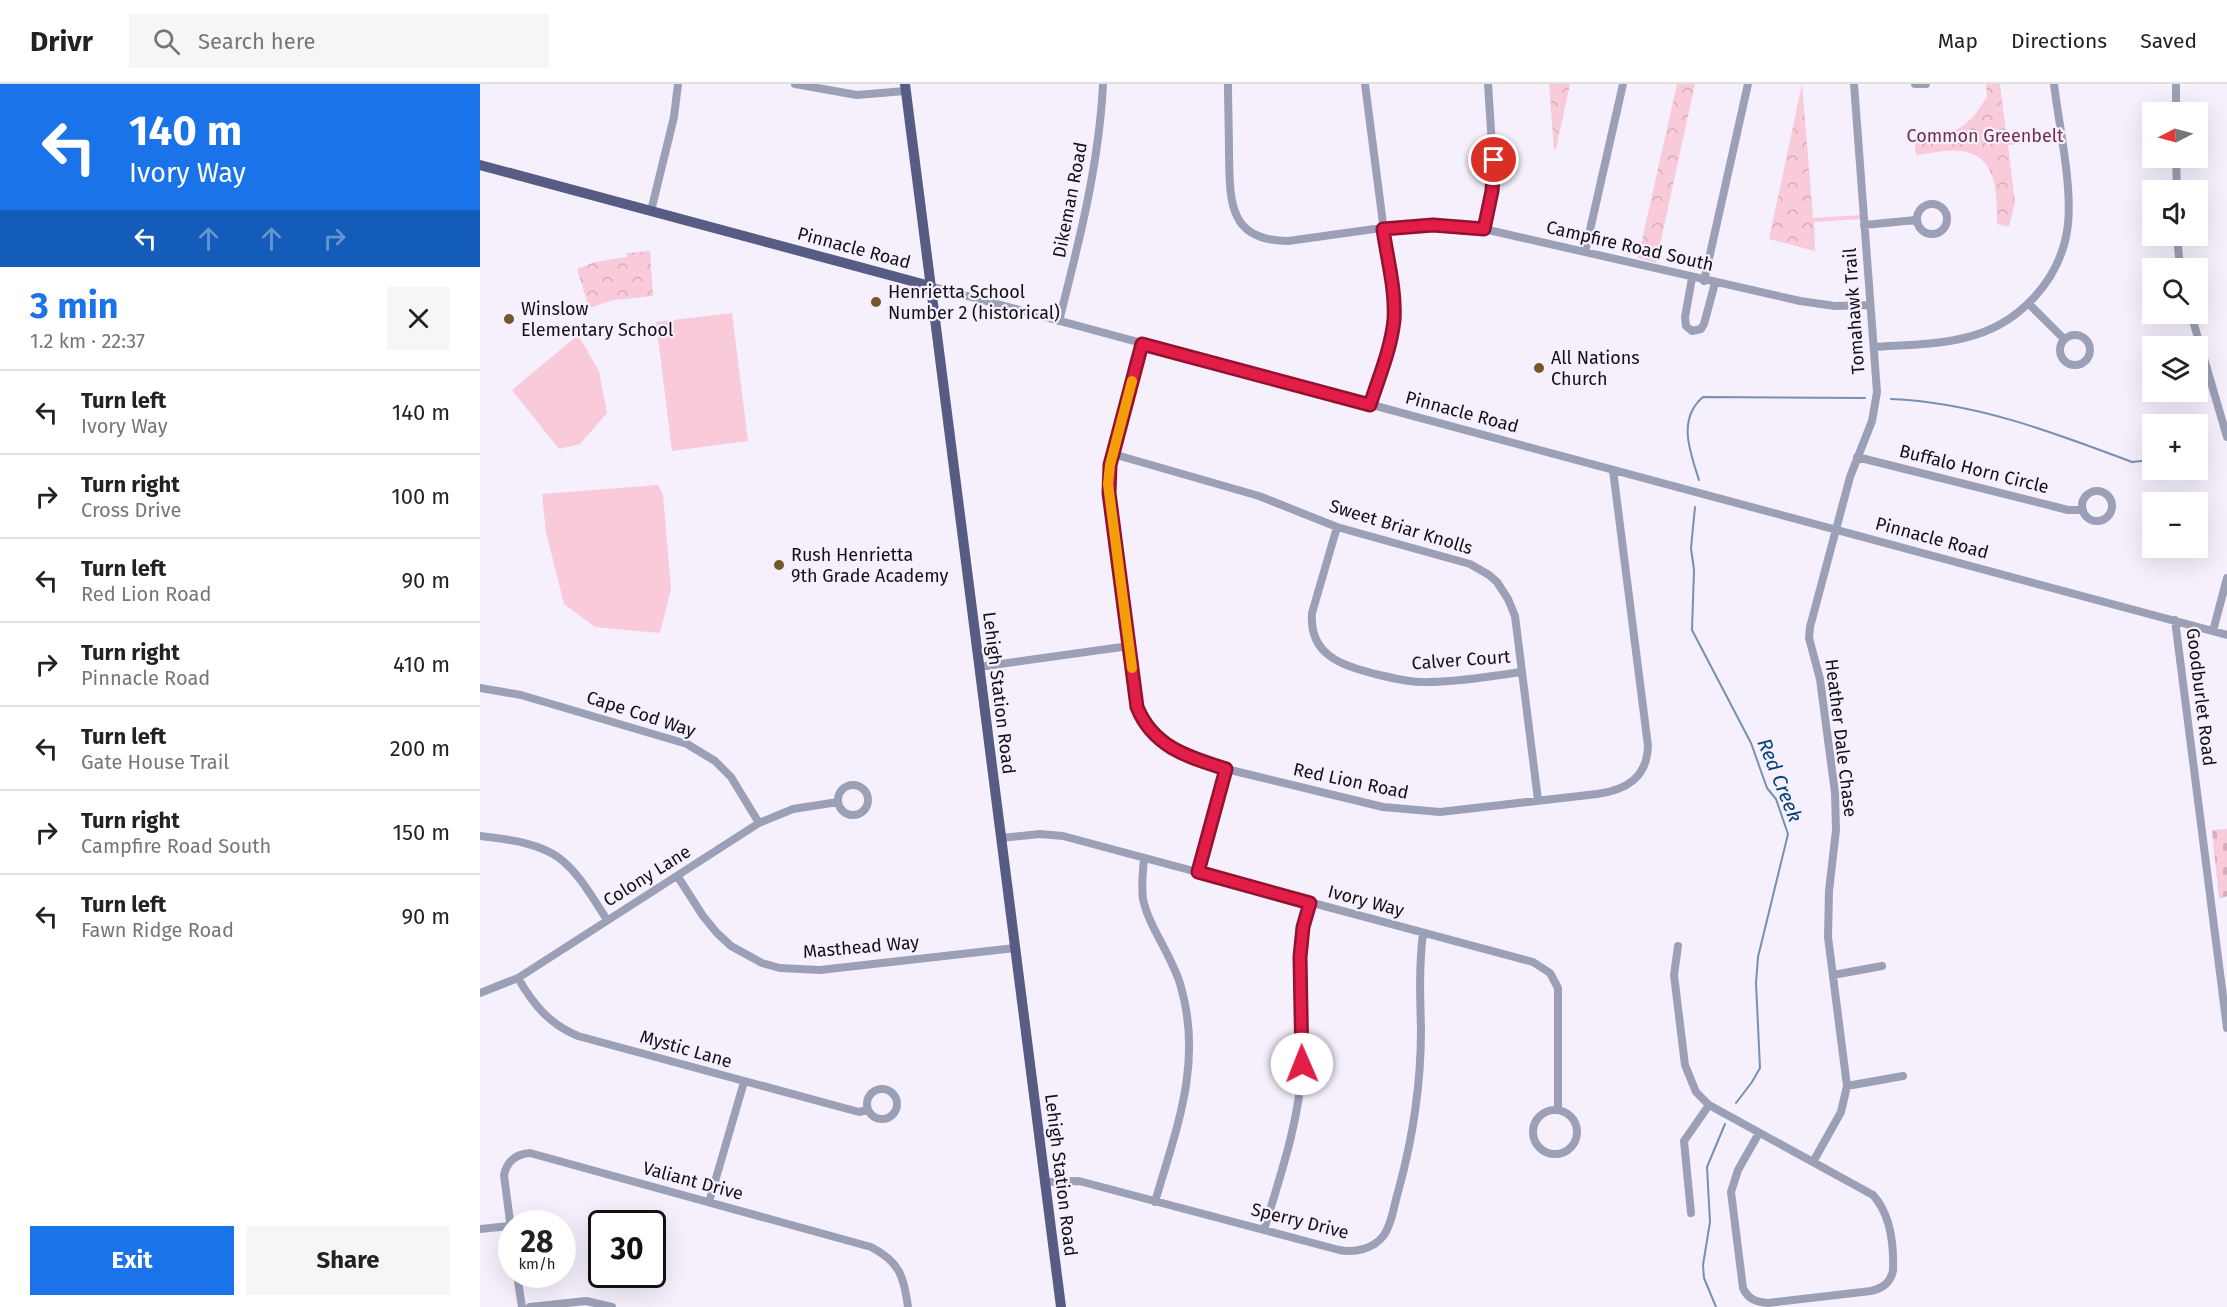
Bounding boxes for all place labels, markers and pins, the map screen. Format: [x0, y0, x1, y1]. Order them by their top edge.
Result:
pin [1468, 134, 1519, 185]
place label: Henrietta School Number 2 (historical) [888, 281, 1060, 324]
marker: Henrietta School Number 2 (historical) [869, 295, 883, 309]
place label: Winslow Elementary School [521, 298, 673, 341]
marker: Winslow Elementary School [502, 312, 516, 326]
place label: All Nations Church [1551, 347, 1640, 390]
marker: All Nations Church [1532, 361, 1546, 375]
place label: Rush Henrietta 9th Grade Academy [791, 544, 948, 587]
marker: Rush Henrietta 9th Grade Academy [772, 558, 786, 572]

